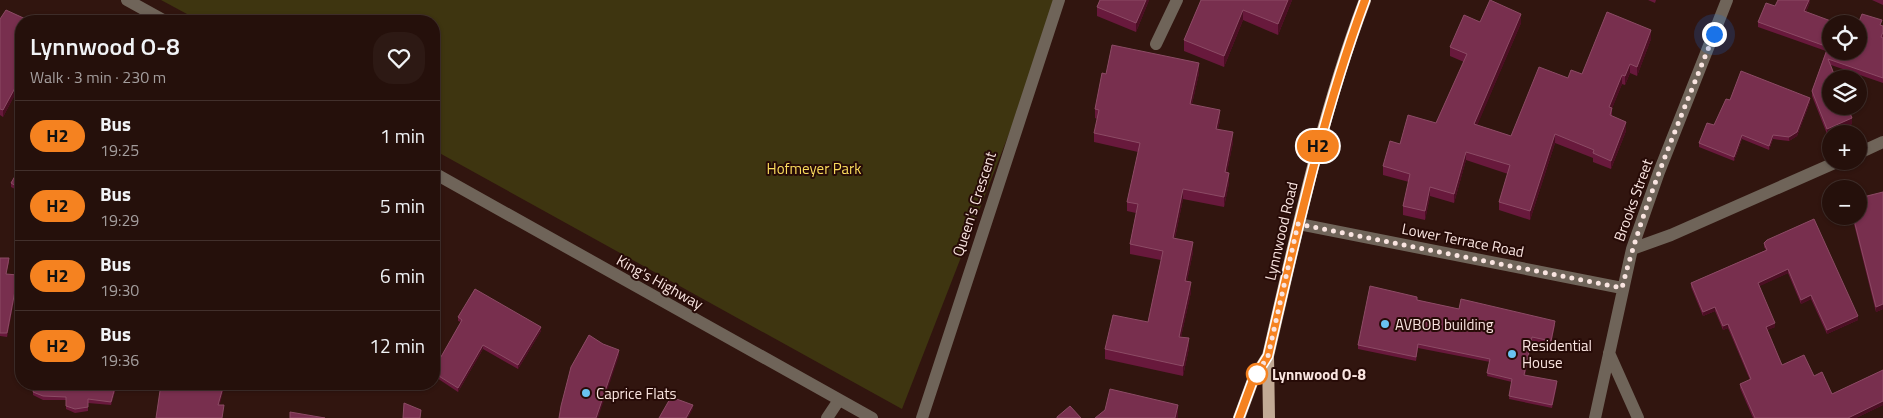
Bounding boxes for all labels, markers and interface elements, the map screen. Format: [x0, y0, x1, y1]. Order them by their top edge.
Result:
map controls [1822, 15, 1867, 225]
button: locate [1822, 15, 1867, 60]
your location [1702, 22, 1727, 47]
text: Lynnwood O-8 [30, 28, 180, 64]
button: heart [373, 32, 425, 84]
text: Walk · 3 min · 230 m [30, 65, 166, 89]
button: layers [1822, 70, 1867, 115]
text: Bus [100, 109, 131, 138]
text: 1 min [380, 121, 425, 150]
text: H2 [46, 122, 69, 149]
button: + [1822, 125, 1867, 170]
line badge: H2 [1296, 130, 1340, 162]
text: H2 [1307, 132, 1329, 159]
text: 19:25 [100, 138, 139, 162]
street label: Queen's Crescent [946, 148, 1002, 259]
street label: Brooks Street [1607, 155, 1659, 244]
park label: Hofmeyer Park [767, 157, 861, 180]
text: Bus [100, 179, 131, 208]
street label: Lynnwood Road [1258, 179, 1304, 283]
button: − [1822, 180, 1867, 225]
text: 5 min [380, 191, 425, 220]
text: H2 [46, 192, 69, 219]
text: 19:29 [100, 208, 139, 232]
street label: Lower Terrace Road [1400, 217, 1526, 263]
text: Bus [100, 249, 131, 278]
street label: King's Highway [612, 249, 708, 315]
text: 6 min [380, 261, 425, 290]
text: H2 [46, 262, 69, 289]
text: 19:30 [100, 278, 139, 302]
place label: AVBOB building [1395, 313, 1494, 336]
marker: AVBOB building [1379, 318, 1391, 330]
text: Bus [100, 319, 131, 348]
text: 12 min [369, 331, 425, 360]
text: H2 [46, 332, 69, 359]
place label: Residential House [1522, 334, 1592, 374]
text: 19:36 [100, 348, 139, 372]
marker: Residential House [1506, 348, 1518, 360]
marker: Lynnwood O-8 [1246, 363, 1268, 385]
place label: Lynnwood O-8 [1272, 363, 1366, 386]
place label: Caprice Flats [596, 382, 677, 405]
marker: Caprice Flats [580, 387, 592, 399]

